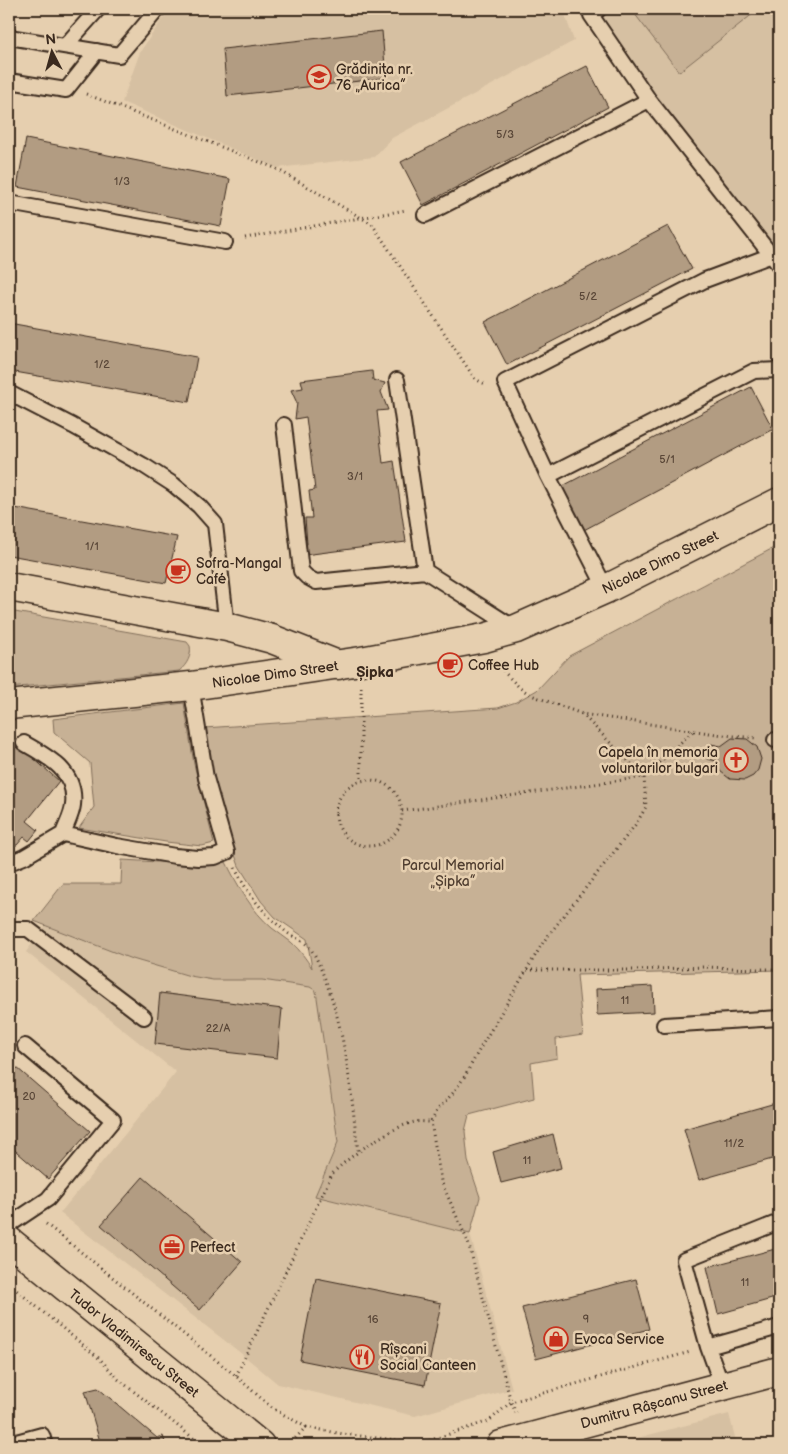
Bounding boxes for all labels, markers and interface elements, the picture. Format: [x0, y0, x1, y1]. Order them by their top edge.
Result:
north arrow [28, 28, 78, 78]
text: N [45, 31, 57, 49]
place label: Grădinița nr. 76 „Aurica” [336, 61, 413, 94]
school or university icon: Grădinița nr. 76 „Aurica” [306, 64, 332, 90]
house number: 5/3 [496, 128, 514, 141]
house number: 1/3 [114, 175, 130, 188]
house number: 5/2 [579, 290, 597, 303]
house number: 1/2 [94, 358, 110, 371]
house number: 5/1 [659, 453, 675, 466]
house number: 3/1 [347, 470, 363, 483]
street label: Nicolae Dimo Street [599, 527, 722, 598]
house number: 1/1 [85, 540, 99, 553]
place label: Sofra-Mangal Café [196, 555, 282, 588]
cafe icon: Sofra-Mangal Café [165, 558, 191, 584]
cafe icon: Coffee Hub [437, 652, 463, 678]
street label: Nicolae Dimo Street [211, 657, 340, 692]
place label: Coffee Hub [468, 657, 539, 674]
district label: Șipka [356, 663, 394, 682]
place label: Capela în memoria voluntarilor bulgari [598, 744, 718, 777]
church icon: Capela în memoria voluntarilor bulgari [723, 747, 749, 773]
park label: Parcul Memorial „Șipka” [402, 857, 504, 890]
house number: 11 [621, 994, 629, 1007]
house number: 22/A [206, 1022, 231, 1035]
house number: 20 [23, 1090, 36, 1103]
house number: 11/2 [724, 1137, 744, 1150]
house number: 11 [523, 1154, 531, 1167]
office icon: Perfect [159, 1234, 185, 1260]
place label: Perfect [190, 1239, 236, 1256]
house number: 11 [741, 1276, 749, 1289]
street label: Tudor Vladimirescu Street [65, 1286, 203, 1402]
house number: 16 [368, 1313, 379, 1326]
house number: 9 [583, 1313, 589, 1326]
shop icon: Evoca Service [543, 1326, 569, 1352]
place label: Evoca Service [574, 1331, 664, 1348]
place label: Rîșcani Social Canteen [380, 1341, 476, 1374]
restaurant icon: Rîșcani Social Canteen [349, 1344, 375, 1370]
street label: Dumitru Râșcanu Street [579, 1376, 730, 1432]

